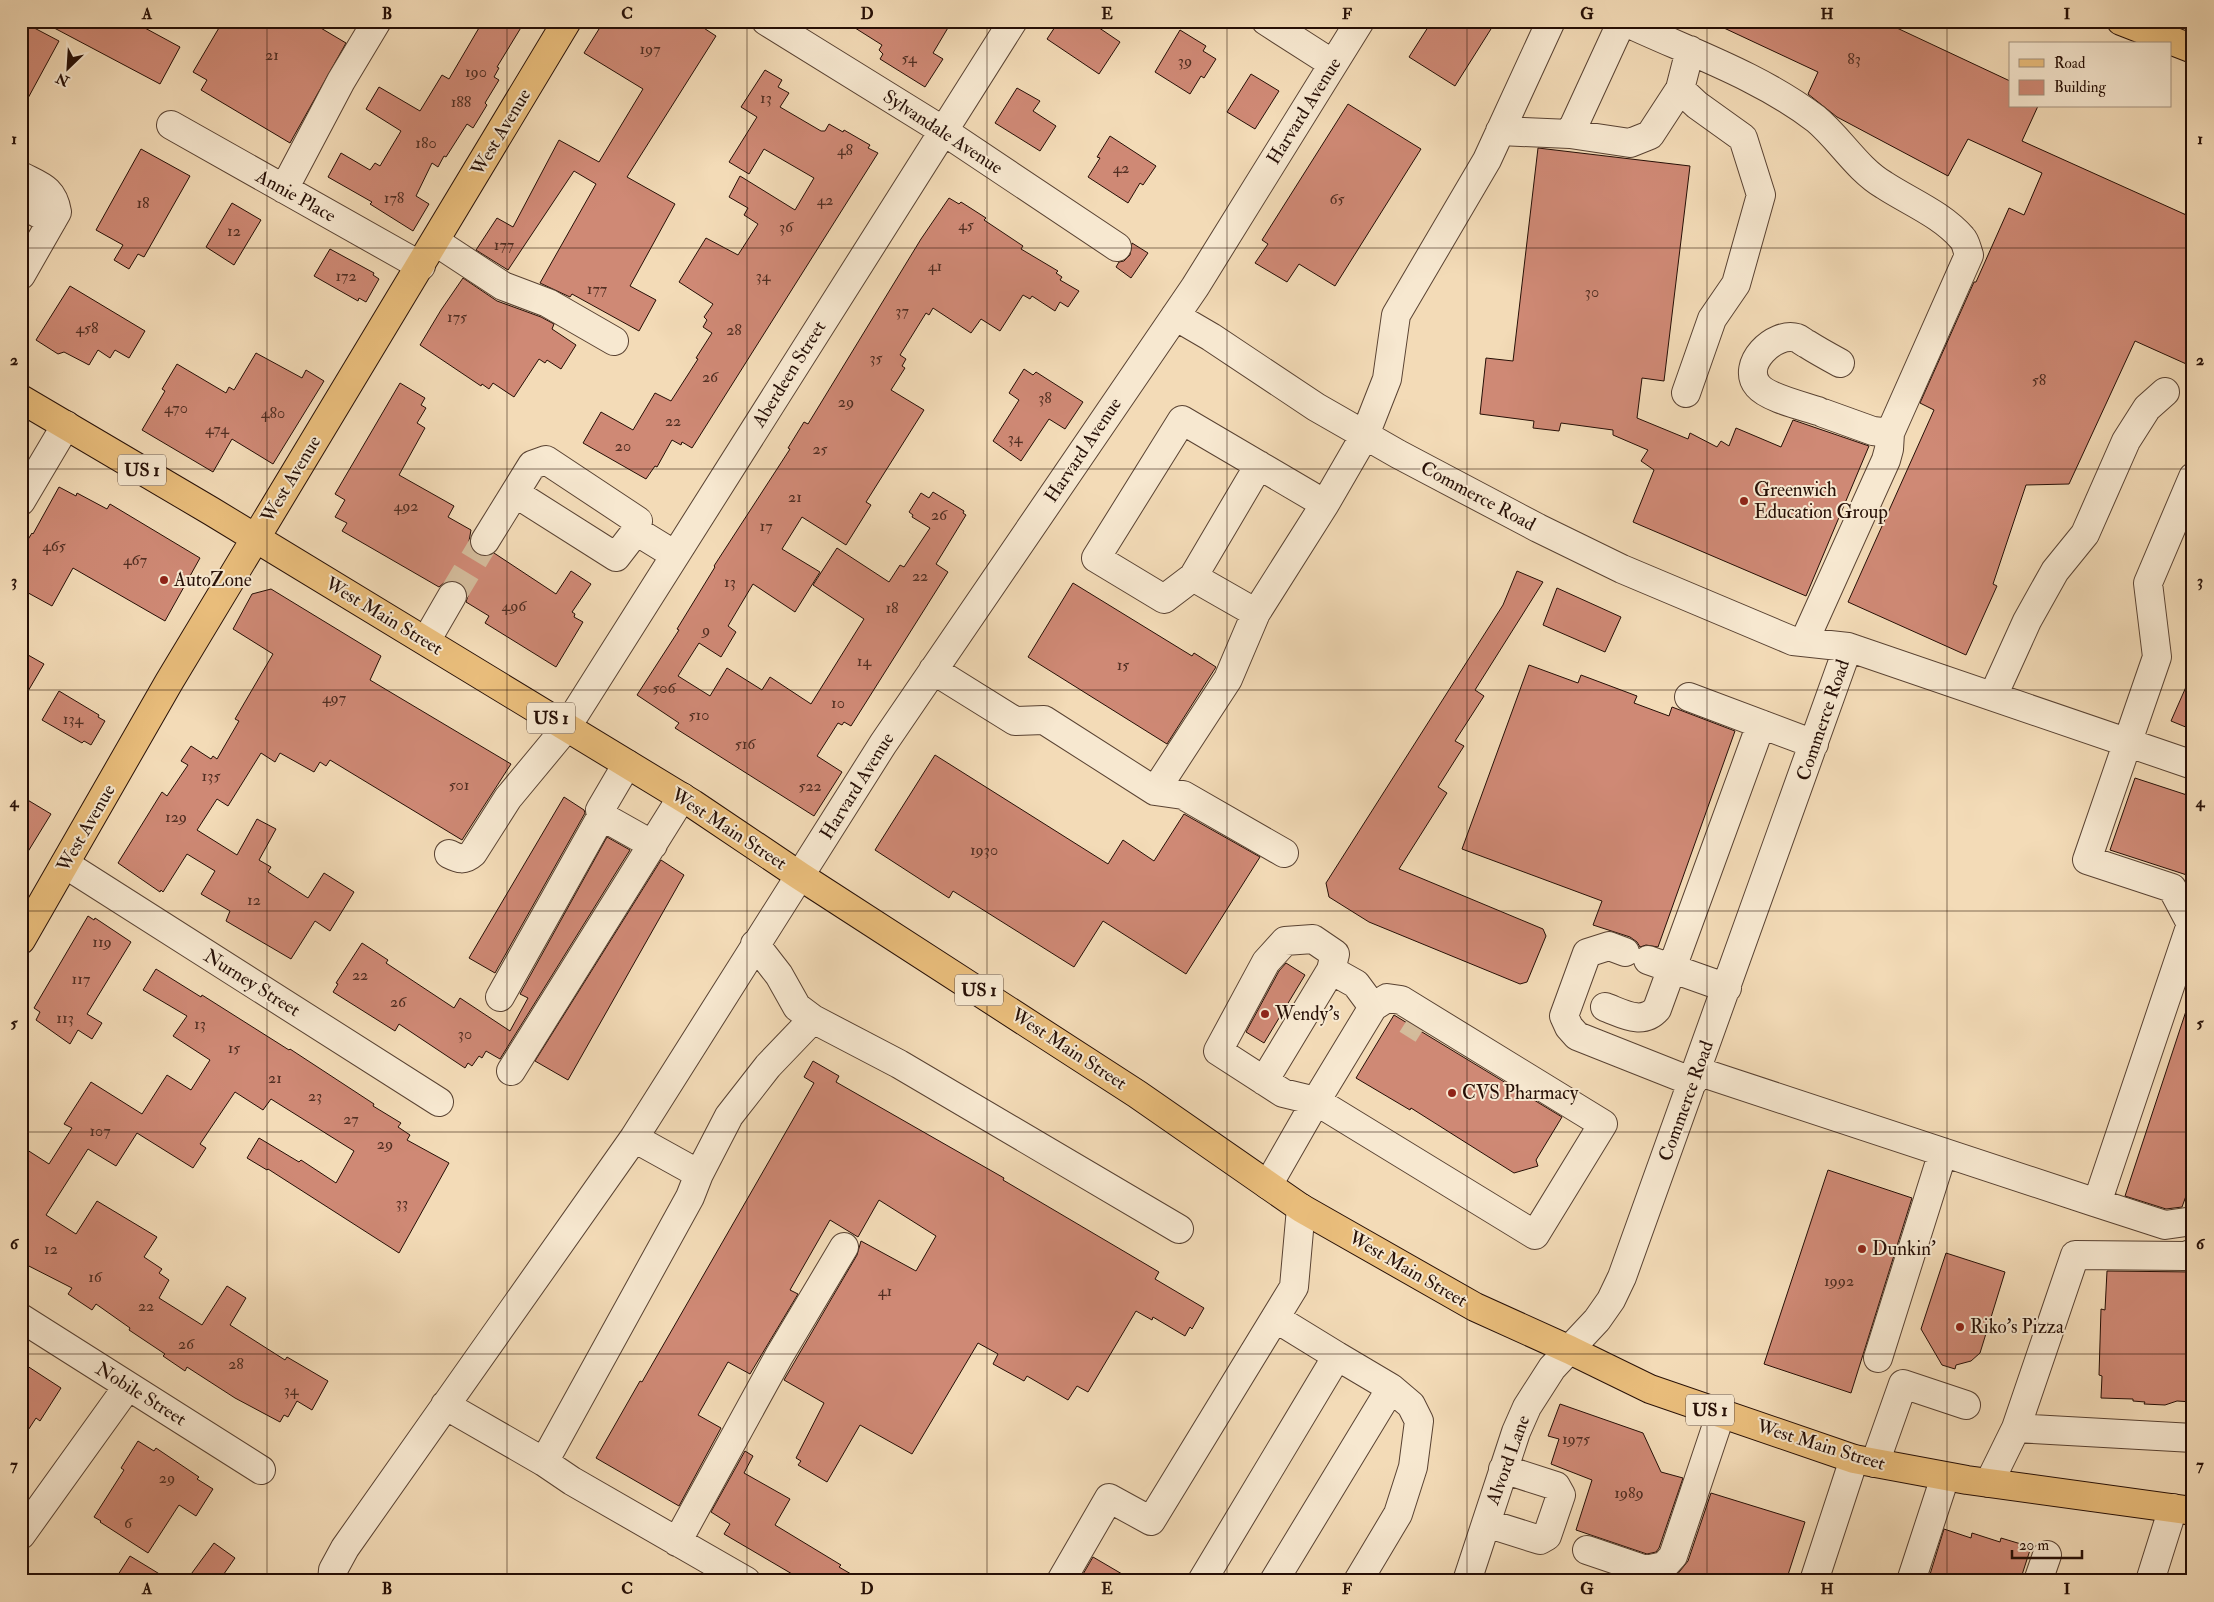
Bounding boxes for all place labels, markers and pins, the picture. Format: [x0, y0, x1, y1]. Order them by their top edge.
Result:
place label: Greenwich Education Group [1754, 478, 1888, 525]
marker: Greenwich Education Group [1738, 495, 1750, 507]
place label: AutoZone [173, 568, 252, 592]
marker: AutoZone [158, 574, 170, 586]
place label: Wendy's [1274, 1002, 1340, 1026]
marker: Wendy's [1259, 1008, 1271, 1020]
place label: CVS Pharmacy [1462, 1081, 1579, 1105]
marker: CVS Pharmacy [1446, 1087, 1458, 1099]
place label: Dunkin' [1872, 1237, 1936, 1261]
marker: Dunkin' [1856, 1243, 1868, 1255]
place label: Riko's Pizza [1970, 1315, 2064, 1339]
marker: Riko's Pizza [1954, 1321, 1966, 1333]

